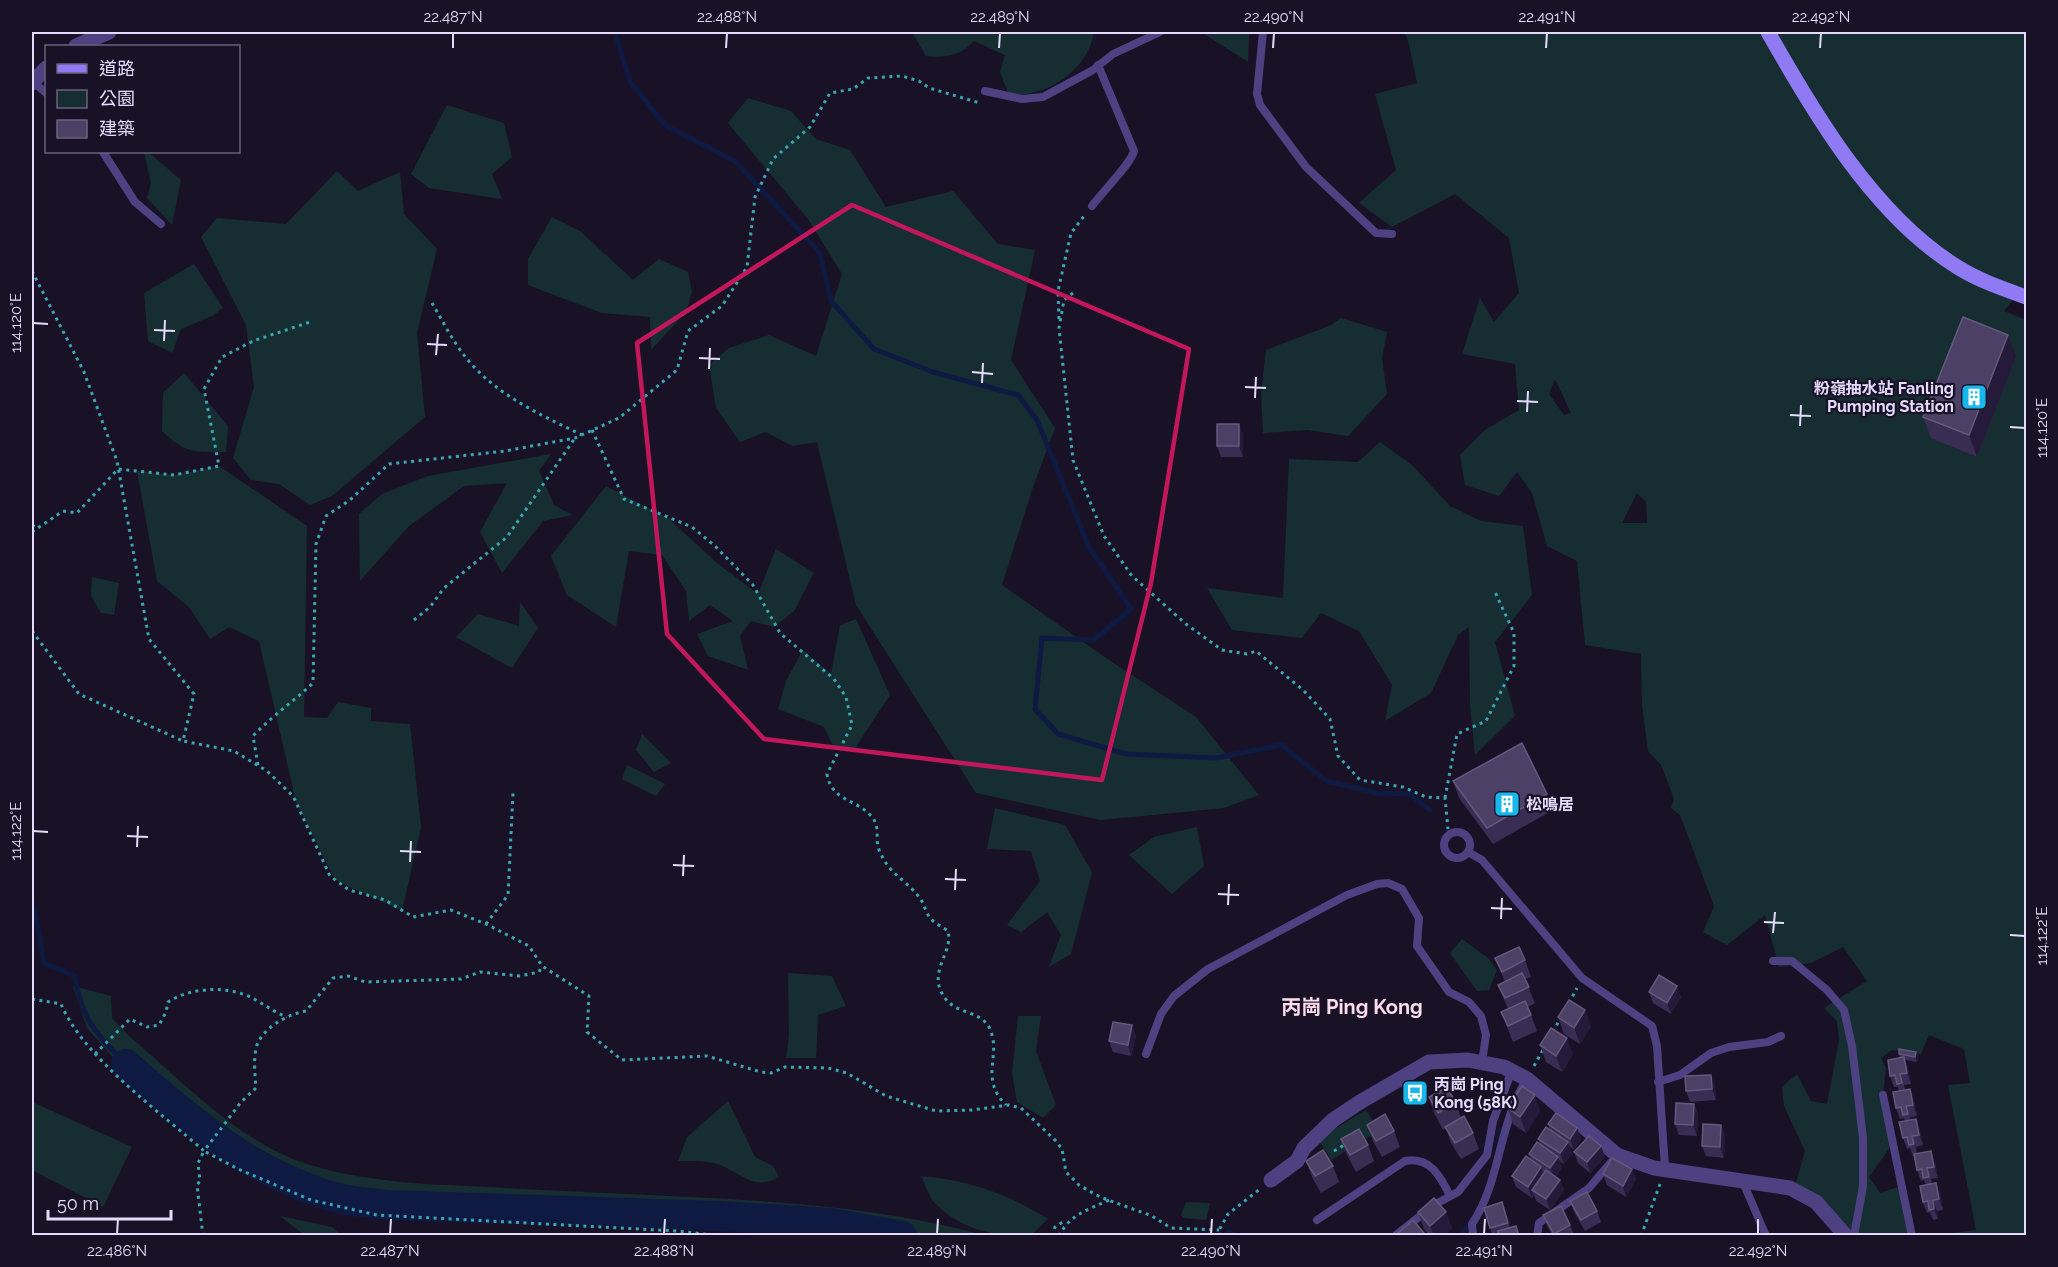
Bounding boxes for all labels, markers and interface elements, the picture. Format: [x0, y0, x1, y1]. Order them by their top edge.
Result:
text: 22.487°N [423, 8, 483, 26]
text: 22.488°N [697, 8, 757, 26]
text: 22.489°N [970, 8, 1030, 26]
text: 22.490°N [1244, 8, 1304, 26]
text: 22.491°N [1518, 8, 1576, 26]
text: 22.492°N [1792, 8, 1850, 26]
legend [45, 45, 240, 153]
text: 道路 [99, 58, 135, 79]
text: 公園 [99, 88, 135, 109]
text: 建築 [99, 118, 135, 139]
text: 114.120°E [7, 293, 25, 353]
place label: 粉嶺抽水站 Fanling Pumping Station [1814, 379, 1954, 416]
building icon: 粉嶺抽水站 Fanling Pumping Station [1959, 382, 1989, 412]
text: 114.120°E [2033, 398, 2051, 458]
building icon: 松鳴居 [1492, 789, 1522, 819]
place label: 松鳴居 [1526, 795, 1574, 814]
text: 114.122°E [7, 802, 25, 860]
text: 114.122°E [2033, 907, 2051, 965]
district label: 丙崗 Ping Kong [1281, 995, 1423, 1019]
place label: 丙崗 Ping Kong (58K) [1434, 1075, 1517, 1112]
bus stop icon: 丙崗 Ping Kong (58K) [1400, 1078, 1430, 1108]
scale bar [48, 1183, 171, 1221]
text: 50 m [57, 1193, 99, 1214]
text: 22.486°N [87, 1242, 147, 1260]
text: 22.487°N [360, 1242, 420, 1260]
text: 22.488°N [634, 1242, 694, 1260]
text: 22.489°N [907, 1242, 967, 1260]
text: 22.490°N [1181, 1242, 1241, 1260]
text: 22.491°N [1455, 1242, 1513, 1260]
text: 22.492°N [1729, 1242, 1787, 1260]

